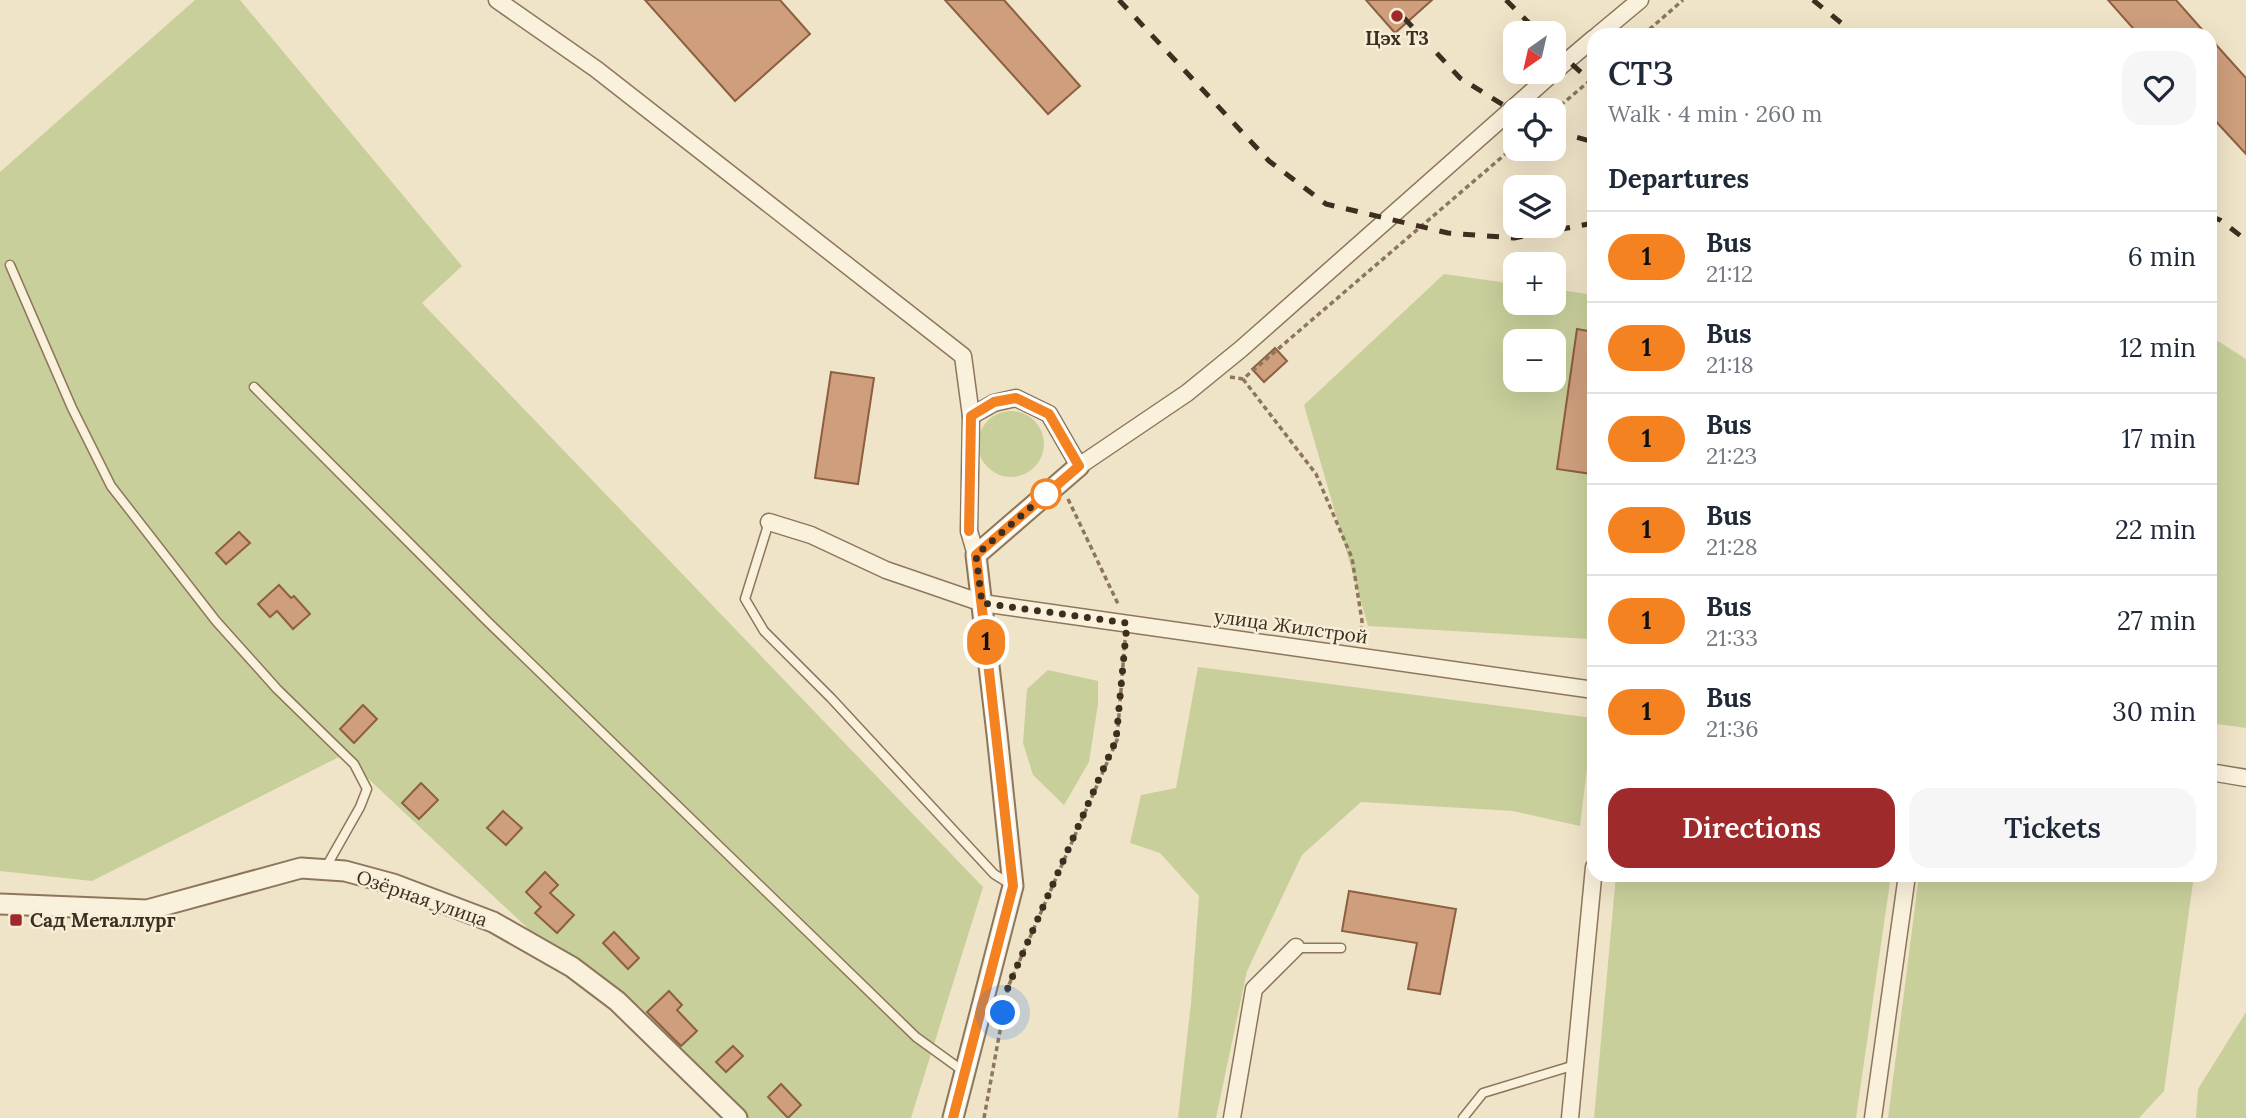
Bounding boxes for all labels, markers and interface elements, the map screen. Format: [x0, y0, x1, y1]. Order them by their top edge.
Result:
marker: Цэх Т3 [1389, 8, 1405, 24]
north arrow [1503, 21, 1566, 84]
map controls [1503, 21, 1566, 392]
place label: Цэх Т3 [1365, 26, 1429, 50]
button: heart [2122, 51, 2196, 125]
text: СТЗ [1608, 52, 1673, 94]
button: locate [1503, 98, 1566, 161]
text: Walk · 4 min · 260 m [1608, 99, 1822, 128]
text: Departures [1608, 162, 1749, 195]
button: layers [1503, 175, 1566, 238]
text: Bus [1706, 226, 1752, 259]
text: 6 min [2128, 240, 2196, 273]
text: 1 [1642, 241, 1651, 272]
button: + [1503, 252, 1566, 315]
text: 21:12 [1706, 259, 1753, 288]
text: Bus [1706, 317, 1752, 350]
button: − [1503, 329, 1566, 392]
text: 12 min [2119, 331, 2196, 364]
text: 1 [1642, 332, 1651, 363]
text: 21:18 [1706, 350, 1754, 379]
text: Bus [1706, 408, 1752, 441]
text: 17 min [2121, 422, 2196, 455]
text: 1 [1642, 423, 1651, 454]
text: 21:23 [1706, 441, 1757, 470]
unlabelled marker [1031, 479, 1061, 509]
text: Bus [1706, 499, 1752, 532]
text: 22 min [2115, 513, 2196, 546]
text: 1 [1642, 514, 1651, 545]
text: 21:28 [1706, 532, 1758, 561]
text: Bus [1706, 590, 1752, 623]
street label: улица Жилстрой [1213, 603, 1369, 649]
text: 27 min [2117, 604, 2196, 637]
text: 1 [1642, 605, 1651, 636]
line badge: 1 [963, 619, 1009, 665]
text: 21:33 [1706, 623, 1758, 652]
text: 1 [981, 626, 991, 657]
text: Bus [1706, 681, 1752, 714]
text: 30 min [2112, 695, 2196, 728]
text: 1 [1642, 696, 1651, 727]
text: 21:36 [1706, 714, 1759, 743]
button: Directions [1608, 788, 1895, 868]
button: Tickets [1909, 788, 2196, 868]
street label: Озёрная улица [353, 864, 491, 932]
place label: Сад Металлург [30, 908, 176, 932]
marker: Сад Металлург [8, 912, 24, 928]
your location [985, 995, 1020, 1030]

